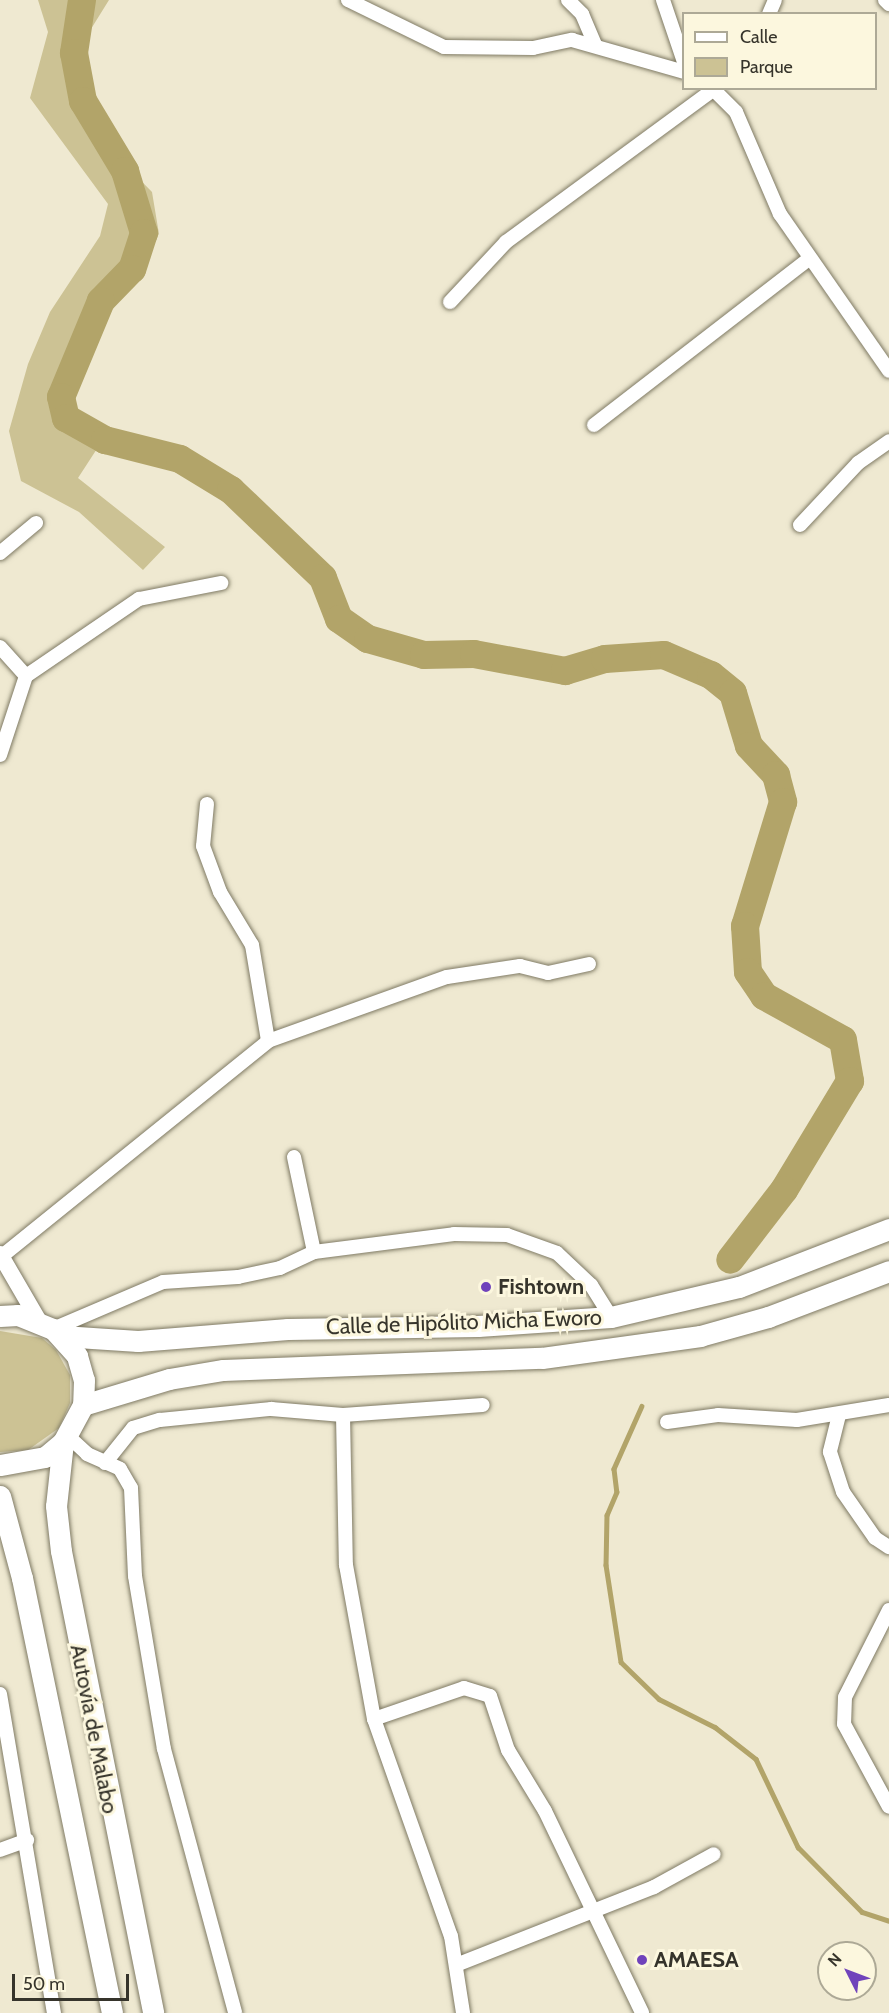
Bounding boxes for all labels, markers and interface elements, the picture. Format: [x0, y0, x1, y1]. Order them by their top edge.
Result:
legend [682, 12, 877, 90]
text: Calle [740, 26, 777, 48]
text: Parque [740, 56, 793, 78]
place label: Fishtown [498, 1274, 584, 1300]
marker: Fishtown [479, 1280, 493, 1294]
street label: Calle de Hipólito Micha Eworo [326, 1304, 602, 1340]
street label: Autovía de Malabo [65, 1642, 123, 1816]
north arrow [817, 1941, 877, 2001]
place label: AMAESA [654, 1947, 739, 1973]
text: N [824, 1949, 846, 1971]
marker: AMAESA [635, 1953, 649, 1967]
scale bar [15, 1962, 132, 2000]
text: 50 m [23, 1973, 65, 1995]

